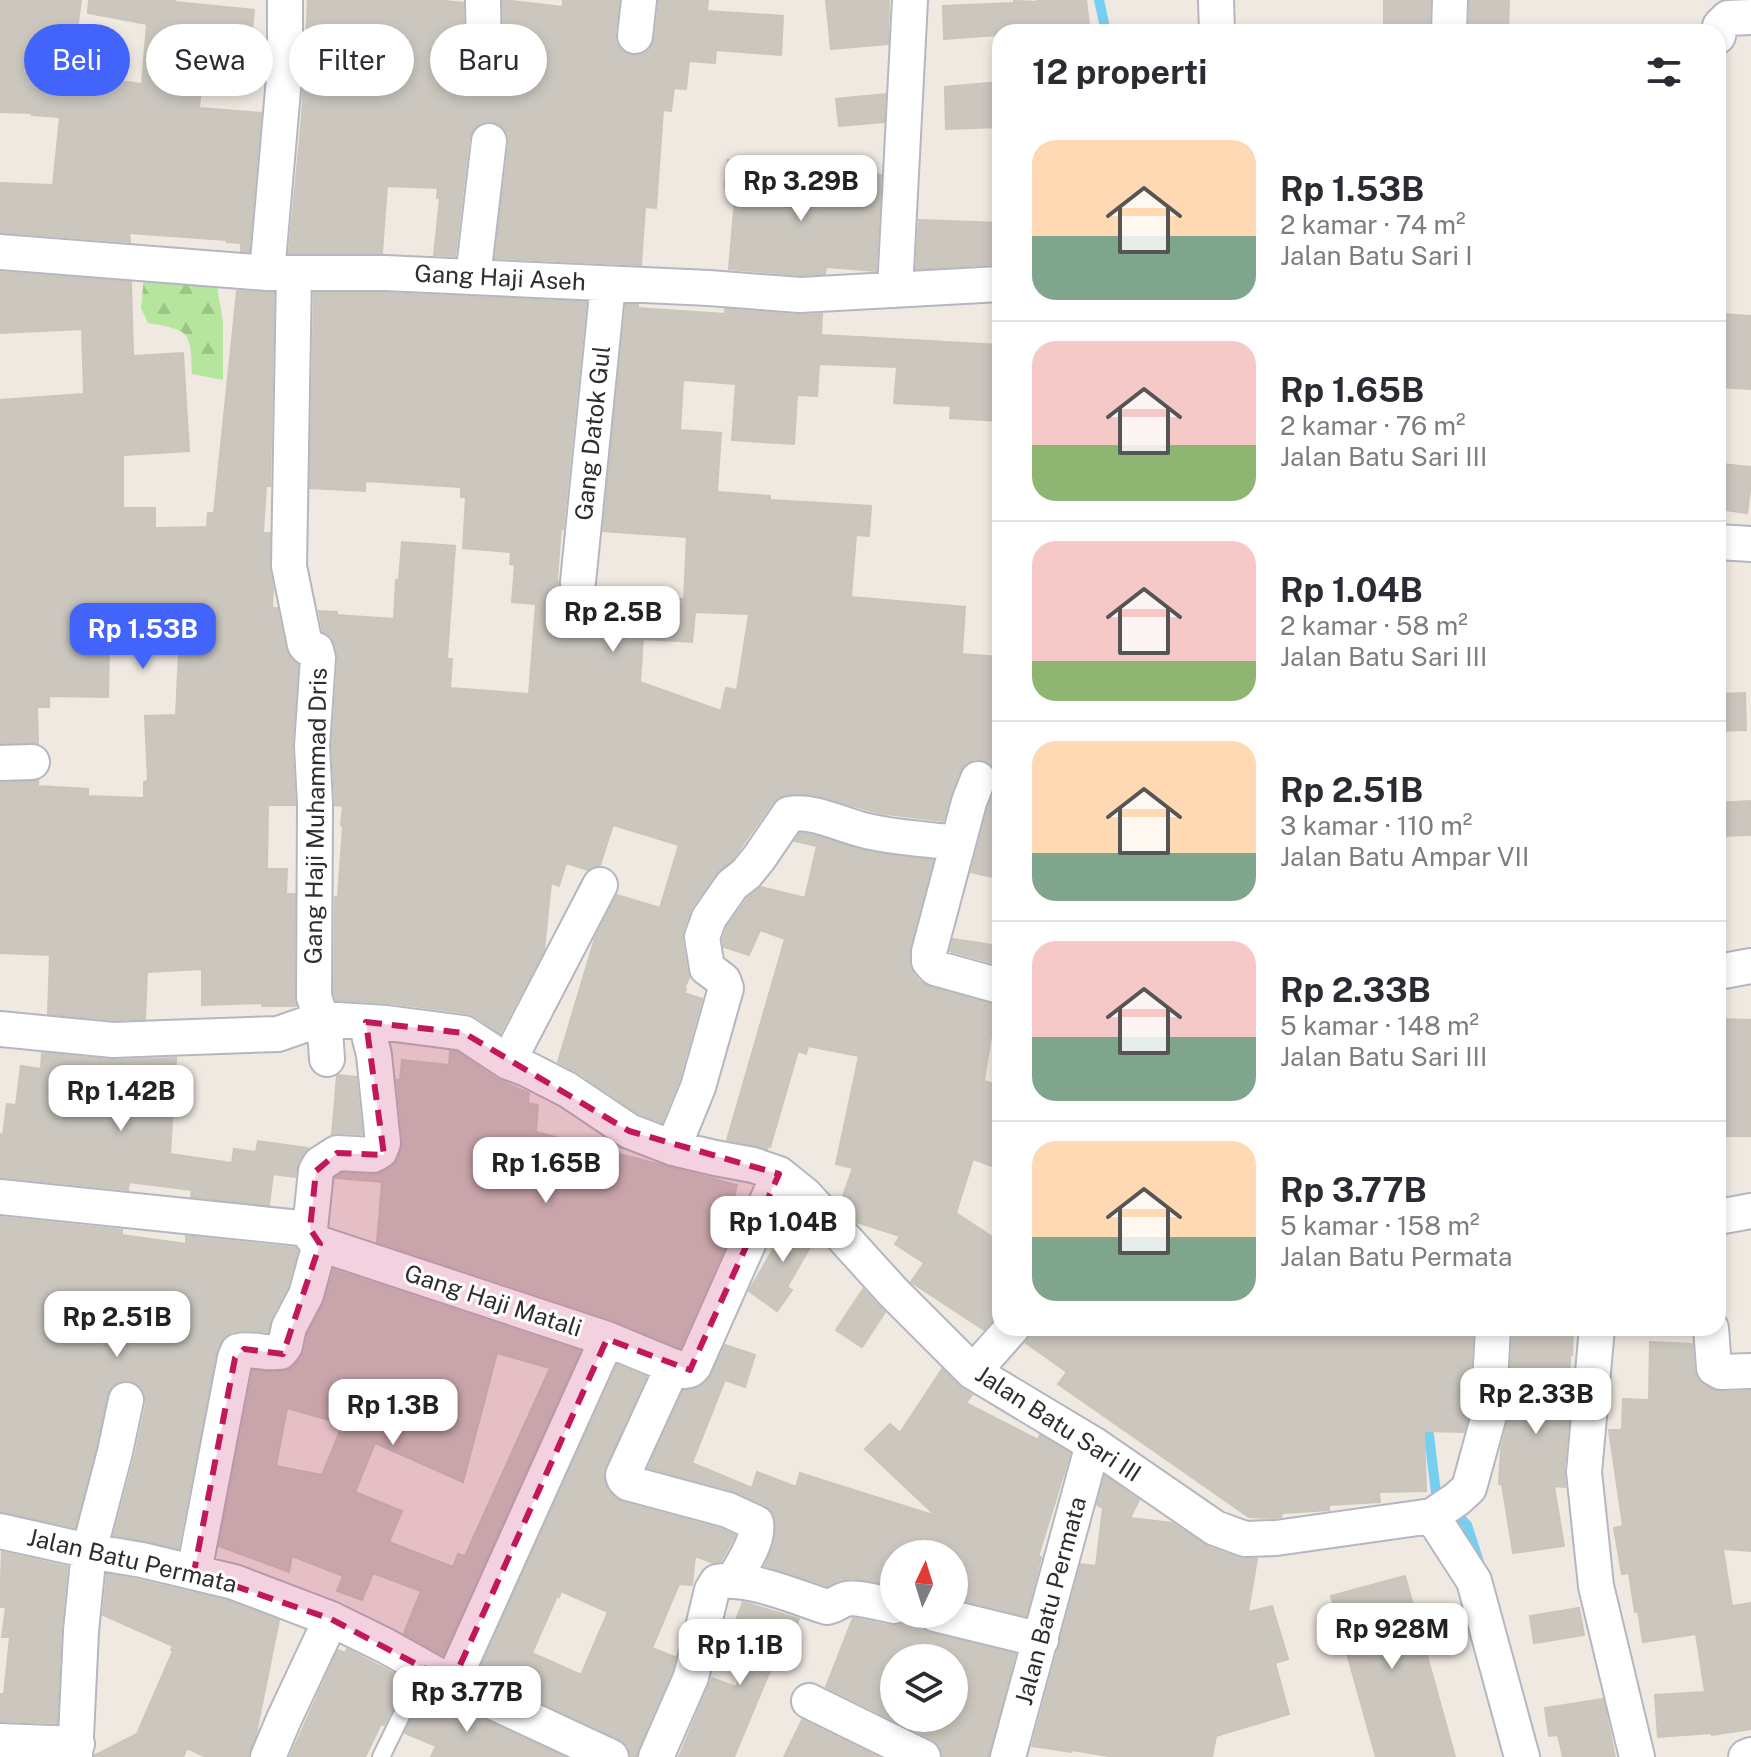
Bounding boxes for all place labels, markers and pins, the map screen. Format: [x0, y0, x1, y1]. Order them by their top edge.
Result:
pin: Rp 3.29B [718, 155, 884, 223]
pin: Rp 2.5B [539, 586, 687, 654]
pin: Rp 1.53B [60, 603, 226, 671]
pin: Rp 1.42B [38, 1065, 204, 1133]
pin: Rp 1.65B [463, 1137, 629, 1205]
pin: Rp 1.04B [700, 1196, 866, 1264]
pin: Rp 2.51B [34, 1291, 200, 1359]
pin: Rp 2.33B [1453, 1368, 1619, 1436]
pin: Rp 1.3B [319, 1379, 467, 1447]
pin: Rp 928M [1318, 1603, 1466, 1671]
pin: Rp 1.1B [666, 1619, 814, 1687]
pin: Rp 3.77B [384, 1666, 550, 1734]

